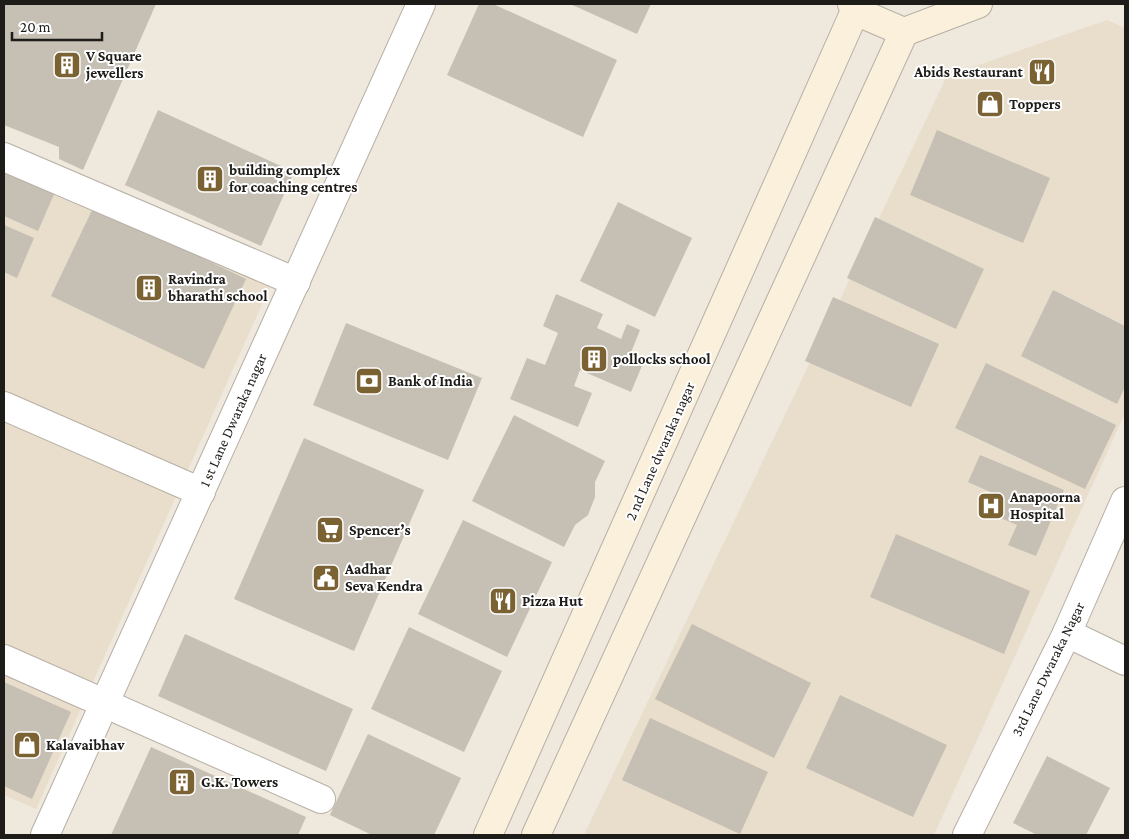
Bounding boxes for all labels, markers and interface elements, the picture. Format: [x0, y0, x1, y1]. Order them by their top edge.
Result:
scale bar [12, 10, 102, 42]
text: 20 m [20, 19, 51, 35]
place label: V Square jewellers [85, 48, 143, 82]
building icon: V Square jewellers [52, 50, 82, 80]
restaurant icon: Abids Restaurant [1027, 57, 1057, 87]
place label: Abids Restaurant [913, 64, 1024, 80]
shop icon: Toppers [975, 89, 1005, 119]
place label: Toppers [1009, 96, 1061, 112]
place label: building complex for coaching centres [228, 162, 357, 195]
building icon: building complex for coaching centres [195, 164, 225, 194]
place label: Ravindra bharathi school [167, 271, 268, 304]
building icon: Ravindra bharathi school [134, 273, 164, 303]
building icon: pollocks school [579, 344, 609, 374]
street label: 1 st Lane Dwaraka nagar [196, 350, 271, 490]
place label: pollocks school [613, 351, 711, 367]
bank icon: Bank of India [354, 366, 384, 396]
place label: Bank of India [388, 373, 474, 389]
street label: 2 nd Lane dwaraka nagar [622, 379, 699, 523]
place label: Anapoorna Hospital [1009, 489, 1081, 522]
hospital icon: Anapoorna Hospital [976, 491, 1006, 521]
supermarket icon: Spencer’s [315, 515, 345, 545]
place label: Spencer’s [349, 522, 411, 538]
place label: Aadhar Seva Kendra [344, 561, 424, 594]
public building icon: Aadhar Seva Kendra [311, 563, 341, 593]
restaurant icon: Pizza Hut [488, 586, 518, 616]
place label: Pizza Hut [522, 593, 583, 609]
street label: 3rd Lane Dwaraka Nagar [1008, 599, 1089, 739]
shop icon: Kalavaibhav [12, 730, 42, 760]
place label: Kalavaibhav [46, 737, 125, 753]
building icon: G.K. Towers [167, 767, 197, 797]
place label: G.K. Towers [201, 774, 278, 790]

